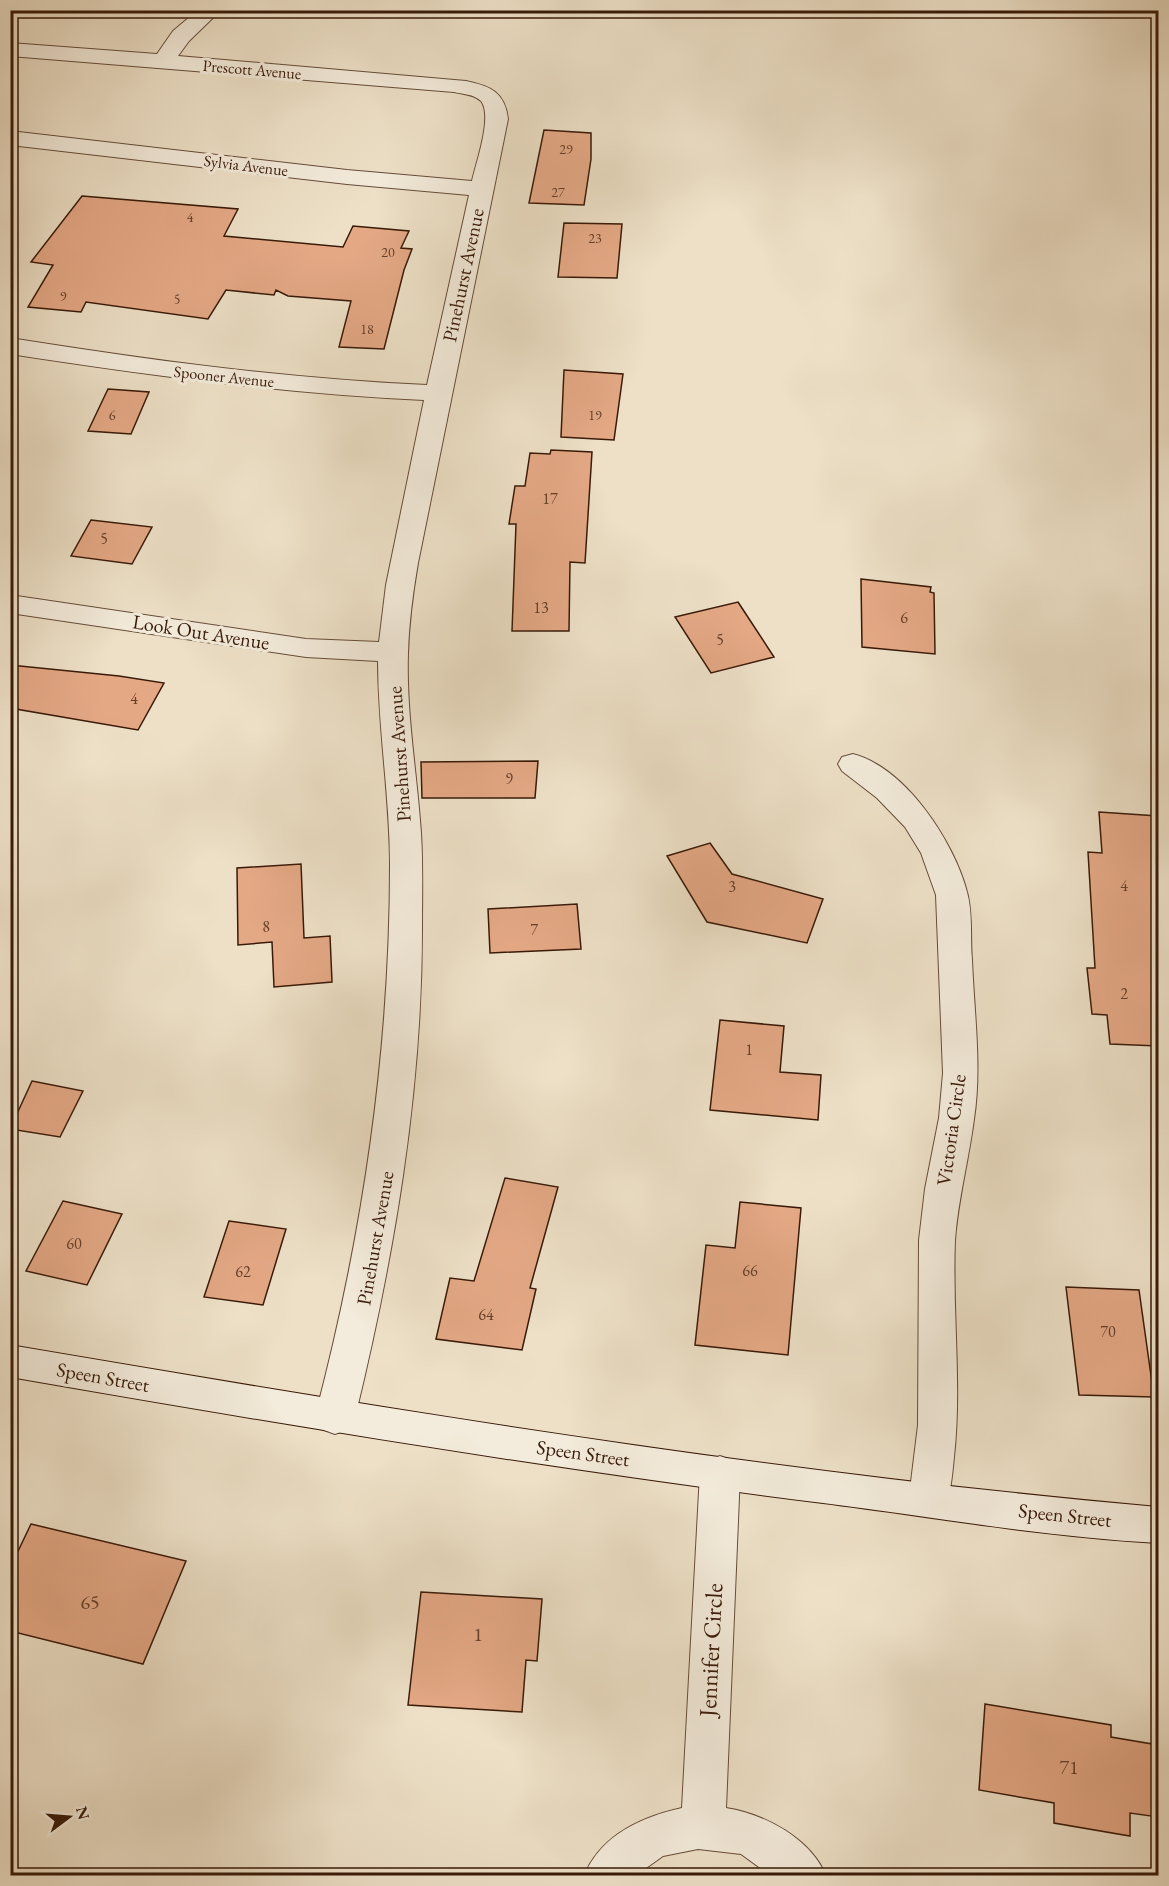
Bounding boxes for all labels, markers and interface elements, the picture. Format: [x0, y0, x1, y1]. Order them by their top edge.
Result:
street label: Prescott Avenue [202, 55, 302, 84]
house number: 29 [559, 140, 573, 158]
street label: Sylvia Avenue [203, 150, 289, 181]
house number: 27 [551, 183, 565, 201]
street label: Pinehurst Avenue [436, 206, 490, 344]
house number: 4 [187, 208, 194, 226]
house number: 23 [588, 229, 602, 247]
house number: 20 [381, 243, 395, 261]
house number: 9 [60, 287, 67, 305]
house number: 5 [174, 290, 180, 308]
house number: 18 [360, 320, 374, 338]
street label: Spooner Avenue [173, 361, 275, 392]
house number: 6 [109, 406, 116, 424]
house number: 19 [588, 406, 602, 424]
house number: 17 [542, 488, 558, 509]
house number: 5 [100, 528, 108, 549]
house number: 13 [533, 597, 549, 618]
house number: 6 [900, 607, 908, 628]
street label: Look Out Avenue [131, 608, 271, 656]
house number: 5 [716, 629, 724, 650]
street label: Pinehurst Avenue [381, 685, 417, 823]
house number: 4 [130, 688, 138, 709]
house number: 9 [505, 768, 513, 789]
house number: 4 [1120, 875, 1128, 896]
house number: 3 [728, 876, 736, 897]
house number: 8 [262, 916, 270, 937]
house number: 7 [530, 919, 538, 940]
house number: 2 [1120, 983, 1128, 1004]
house number: 1 [745, 1039, 753, 1060]
street label: Victoria Circle [930, 1072, 972, 1187]
street label: Pinehurst Avenue [350, 1169, 400, 1307]
house number: 60 [66, 1233, 82, 1254]
house number: 66 [742, 1260, 758, 1281]
house number: 62 [235, 1261, 251, 1282]
house number: 64 [478, 1304, 494, 1325]
house number: 70 [1100, 1321, 1116, 1342]
street label: Speen Street [55, 1356, 152, 1398]
street label: Speen Street [535, 1434, 632, 1472]
street label: Speen Street [1017, 1497, 1114, 1533]
street label: Jennifer Circle [691, 1582, 729, 1720]
house number: 65 [80, 1589, 100, 1615]
house number: 1 [473, 1621, 483, 1647]
house number: 71 [1059, 1754, 1079, 1780]
north arrow [39, 1787, 99, 1847]
text: N [71, 1804, 95, 1822]

